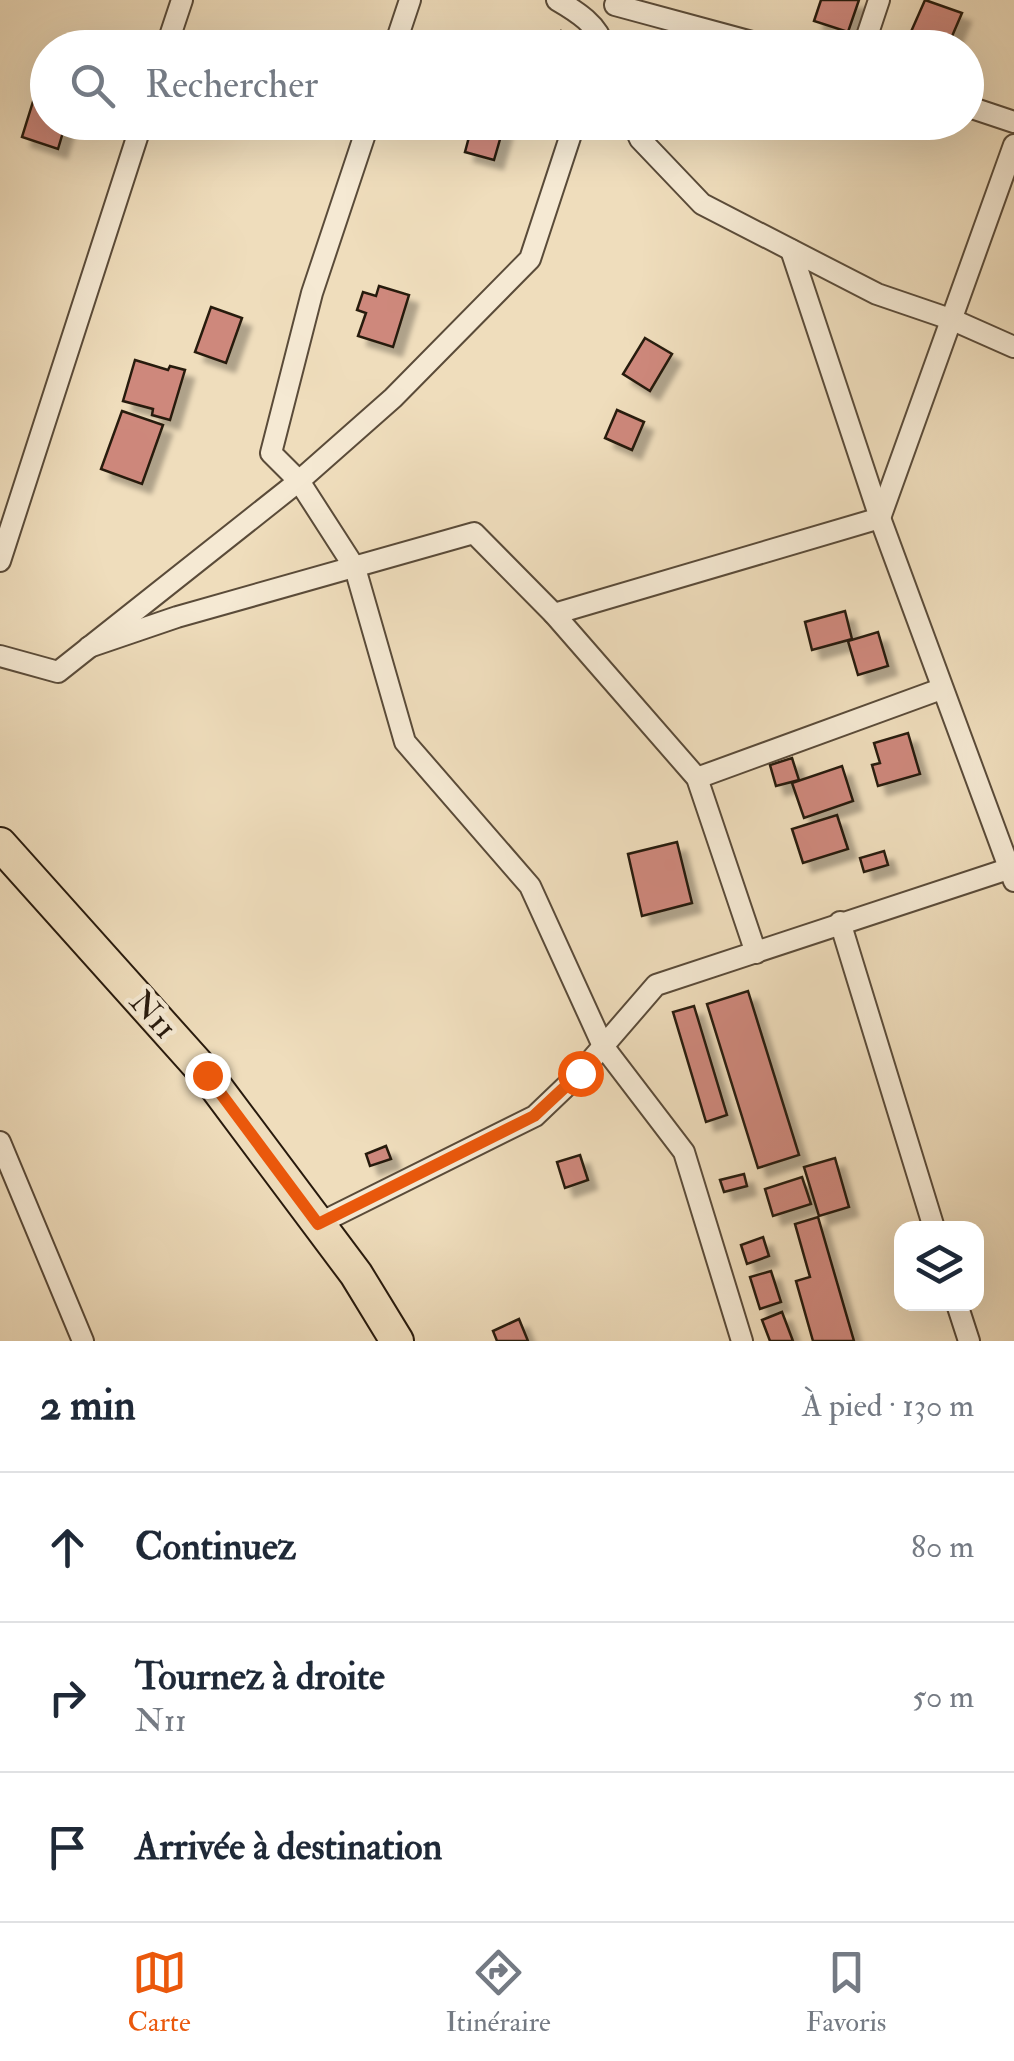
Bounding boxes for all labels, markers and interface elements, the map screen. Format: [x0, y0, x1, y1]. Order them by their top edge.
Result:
search box [30, 30, 984, 140]
icon: search [65, 58, 120, 113]
text: Rechercher [145, 61, 318, 109]
street label: N11 [121, 982, 185, 1048]
route start [558, 1051, 604, 1097]
route end [185, 1053, 231, 1099]
map controls [894, 1221, 984, 1311]
button: layers [894, 1221, 984, 1311]
text: 2 min [40, 1380, 136, 1432]
text: À pied · 130 m [802, 1386, 974, 1426]
icon: ahead [40, 1520, 95, 1575]
text: Continuez [135, 1523, 296, 1571]
text: 80 m [911, 1527, 974, 1567]
text: Tournez à droite [135, 1653, 385, 1701]
icon: right [40, 1670, 95, 1725]
text: 50 m [912, 1677, 974, 1717]
text: N11 [135, 1701, 187, 1741]
icon: arrive [40, 1820, 95, 1875]
text: Arrivée à destination [135, 1823, 442, 1871]
tab: Carte [128, 1945, 191, 2040]
tab: Itinéraire [446, 1945, 551, 2040]
tab: Favoris [806, 1945, 886, 2040]

